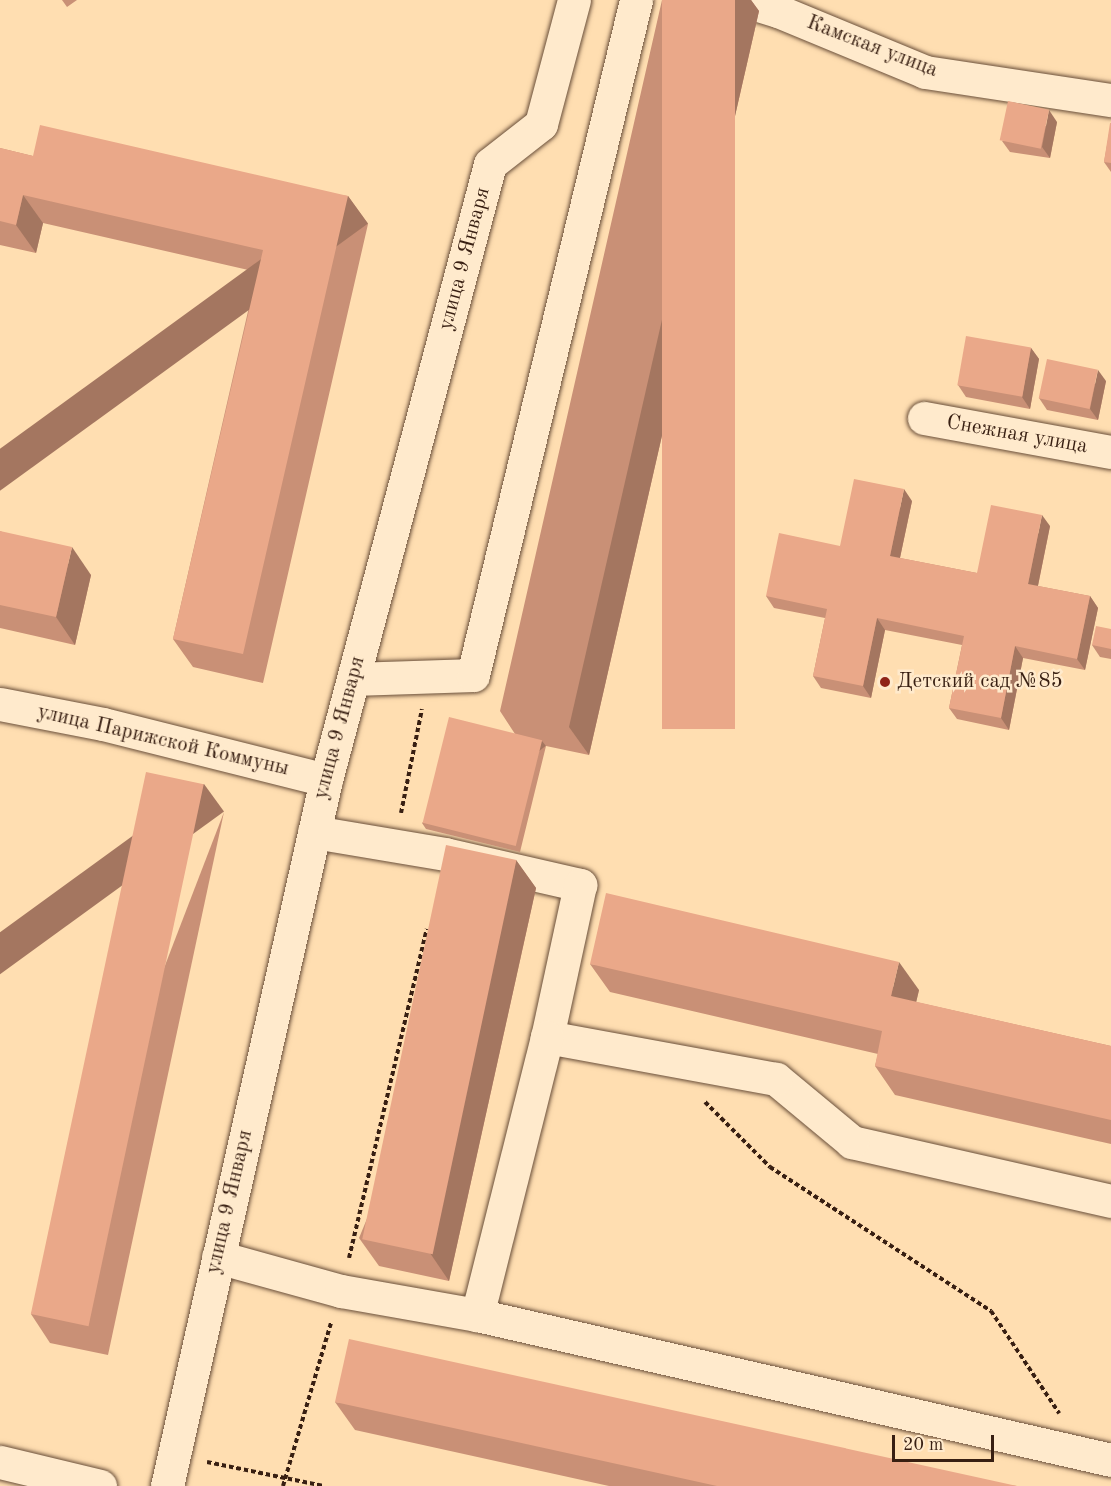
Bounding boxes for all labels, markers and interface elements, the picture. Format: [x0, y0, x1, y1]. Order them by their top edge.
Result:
street label: Камская улица [803, 10, 941, 84]
street label: улица 9 Января [434, 185, 496, 333]
street label: Снежная улица [945, 410, 1089, 460]
street label: улица 9 Января [309, 654, 371, 802]
place label: Детский сад №85 [897, 669, 1063, 695]
marker: Детский сад №85 [878, 675, 892, 689]
street label: улица Парижской Коммуны [35, 700, 291, 782]
street label: улица 9 Января [201, 1127, 259, 1277]
scale bar [895, 1423, 997, 1461]
text: 20 m [903, 1436, 943, 1454]

